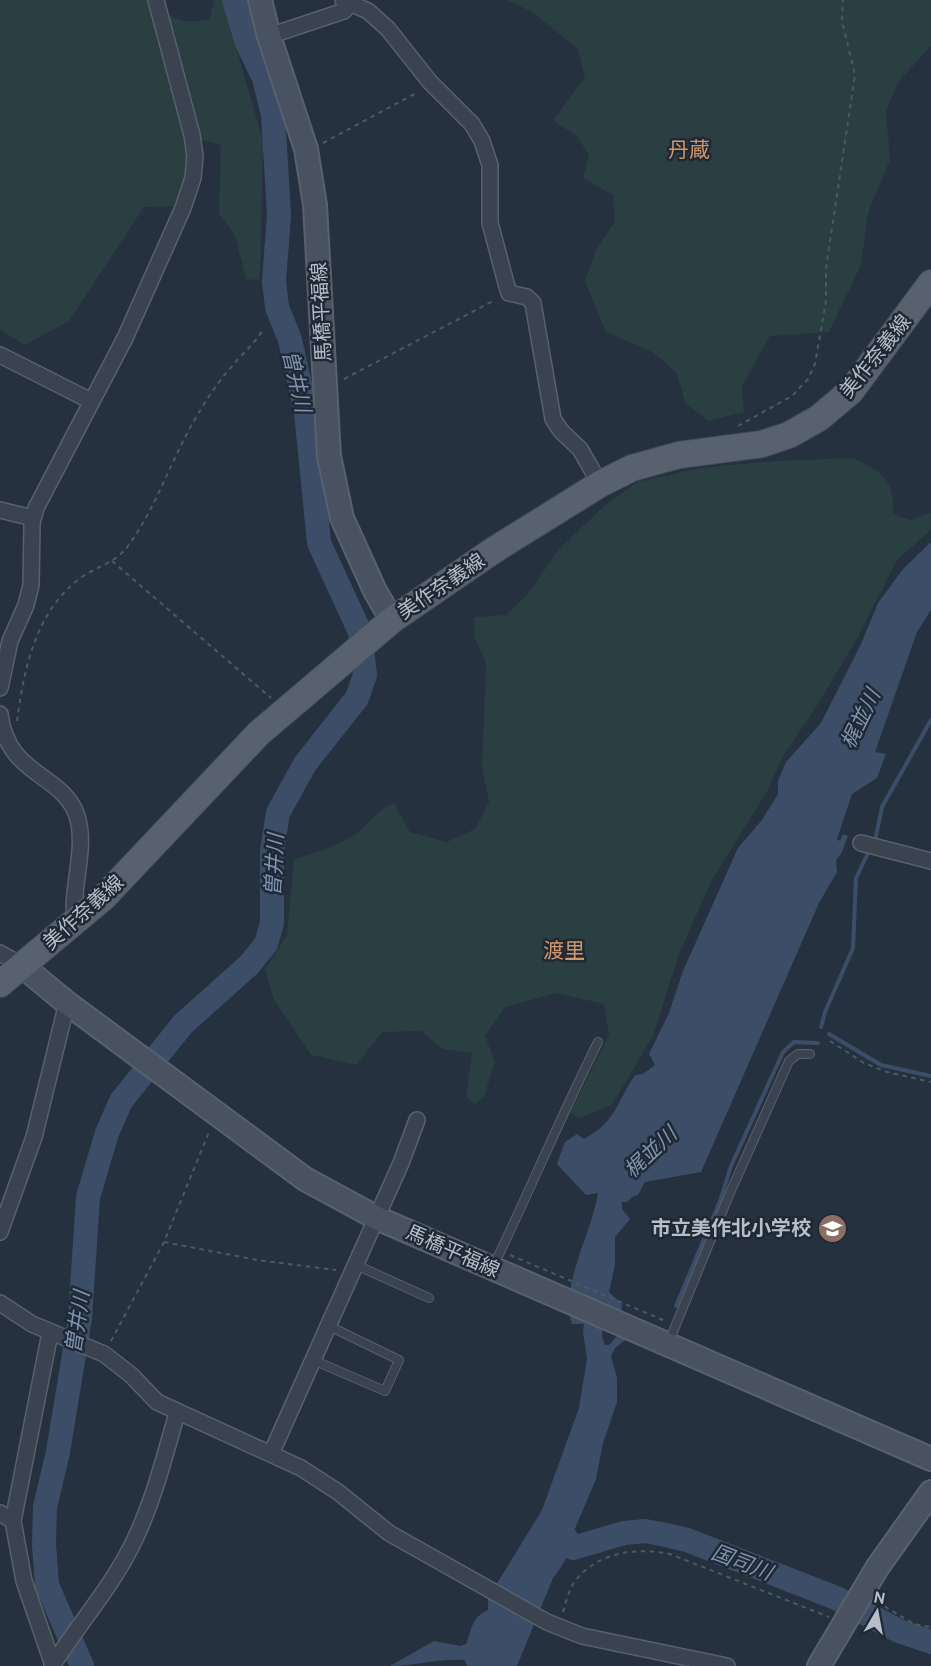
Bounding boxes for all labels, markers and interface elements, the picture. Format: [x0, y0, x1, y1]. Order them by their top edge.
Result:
district label: 丹蔵 [668, 137, 710, 162]
street label: 馬橋平福線 [306, 261, 336, 363]
street label: 美作奈義線 [834, 310, 916, 402]
water label: 曽井川 [278, 347, 317, 416]
street label: 美作奈義線 [393, 548, 489, 624]
water label: 梶並川 [835, 683, 886, 753]
water label: 曽井川 [260, 831, 288, 897]
street label: 美作奈義線 [38, 870, 128, 954]
district label: 渡里 [543, 938, 585, 963]
water label: 梶並川 [618, 1120, 683, 1183]
school or university icon: 市立美作北小学校 [816, 1212, 848, 1244]
place label: 市立美作北小学校 [651, 1216, 811, 1240]
street label: 馬橋平福線 [402, 1220, 504, 1282]
water label: 曽井川 [60, 1287, 94, 1355]
water label: 国司川 [708, 1539, 778, 1586]
north arrow [847, 1582, 907, 1642]
text: N [872, 1587, 887, 1608]

